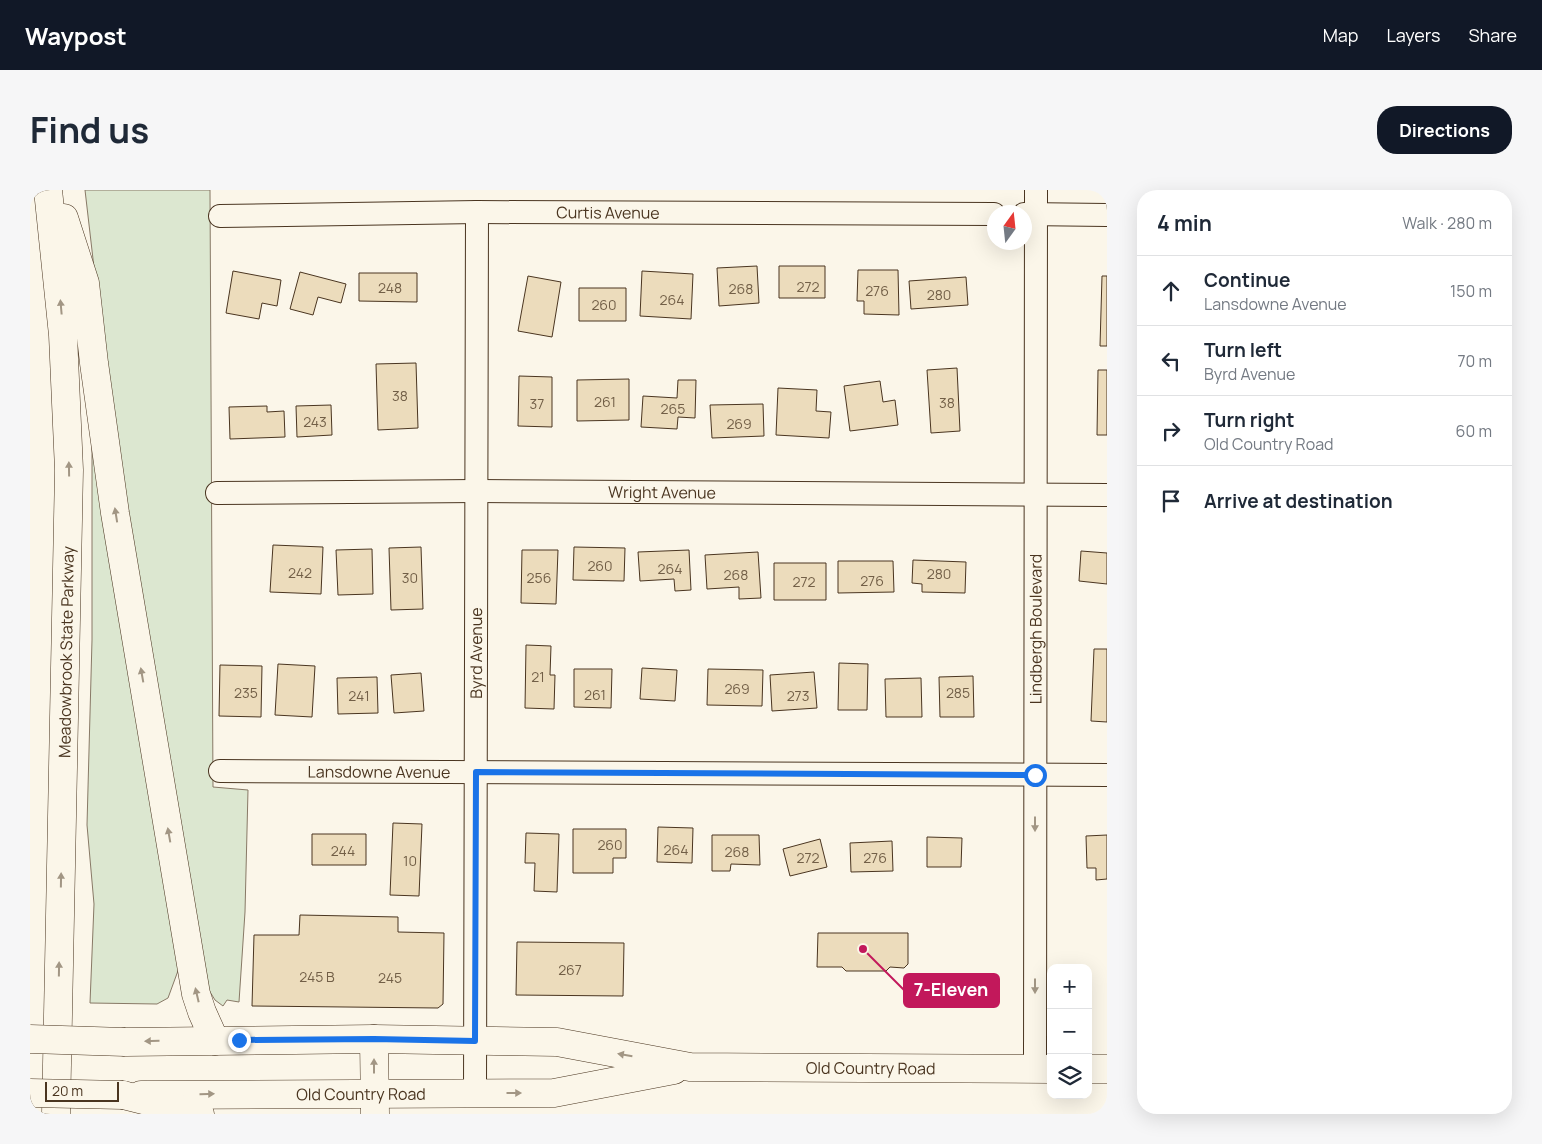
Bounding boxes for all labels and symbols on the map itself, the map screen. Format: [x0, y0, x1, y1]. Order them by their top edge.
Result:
street label: Curtis Avenue [556, 201, 660, 224]
north arrow [987, 205, 1032, 250]
house number: 272 [797, 277, 820, 296]
house number: 248 [378, 278, 402, 297]
house number: 268 [729, 279, 753, 298]
house number: 276 [865, 281, 889, 300]
house number: 280 [927, 285, 951, 304]
house number: 264 [660, 290, 684, 309]
house number: 260 [591, 295, 617, 314]
one-way arrow [57, 298, 65, 314]
house number: 38 [392, 386, 408, 405]
house number: 261 [594, 392, 616, 411]
house number: 38 [939, 393, 955, 412]
house number: 37 [530, 394, 544, 413]
house number: 265 [661, 399, 685, 418]
house number: 243 [303, 412, 327, 431]
house number: 269 [726, 414, 752, 433]
one-way arrow [65, 461, 73, 477]
street label: Wright Avenue [608, 481, 716, 504]
one-way arrow [111, 506, 119, 522]
street label: Meadowbrook State Parkway [53, 545, 79, 758]
street label: Lindbergh Boulevard [1024, 554, 1047, 704]
house number: 260 [587, 556, 613, 575]
house number: 264 [658, 559, 682, 578]
house number: 242 [288, 563, 312, 582]
house number: 280 [927, 564, 951, 583]
house number: 268 [724, 565, 748, 584]
house number: 30 [402, 568, 418, 587]
house number: 256 [527, 568, 551, 587]
house number: 276 [860, 571, 884, 590]
house number: 272 [793, 572, 816, 591]
street label: Byrd Avenue [465, 607, 487, 699]
one-way arrow [138, 667, 146, 683]
house number: 21 [531, 667, 545, 686]
house number: 269 [724, 679, 750, 698]
house number: 235 [234, 683, 258, 702]
house number: 285 [946, 683, 970, 702]
house number: 261 [584, 685, 606, 704]
house number: 241 [348, 686, 370, 705]
house number: 273 [787, 686, 809, 705]
street label: Lansdowne Avenue [308, 760, 450, 783]
route start [1024, 764, 1047, 787]
one-way arrow [1031, 816, 1039, 832]
one-way arrow [165, 827, 173, 843]
house number: 260 [597, 835, 623, 854]
house number: 264 [664, 840, 688, 859]
house number: 244 [331, 841, 355, 860]
house number: 268 [725, 842, 749, 861]
house number: 272 [797, 848, 820, 867]
house number: 276 [863, 848, 887, 867]
house number: 10 [403, 851, 417, 870]
one-way arrow [58, 872, 66, 888]
one-way arrow [56, 960, 64, 976]
house number: 267 [558, 960, 582, 979]
house number: 245 B [299, 967, 335, 986]
house number: 245 [378, 968, 402, 987]
callout: 7-Eleven [904, 974, 999, 1007]
text: 7-Eleven [914, 977, 988, 1001]
one-way arrow [1031, 978, 1039, 994]
one-way arrow [193, 988, 201, 1003]
route end [228, 1029, 251, 1052]
one-way arrow [144, 1038, 160, 1046]
one-way arrow [616, 1050, 632, 1058]
street label: Old Country Road [806, 1057, 936, 1079]
one-way arrow [370, 1058, 378, 1074]
scale bar [45, 1079, 119, 1102]
street label: Old Country Road [296, 1083, 426, 1105]
one-way arrow [506, 1089, 522, 1097]
one-way arrow [199, 1090, 215, 1098]

